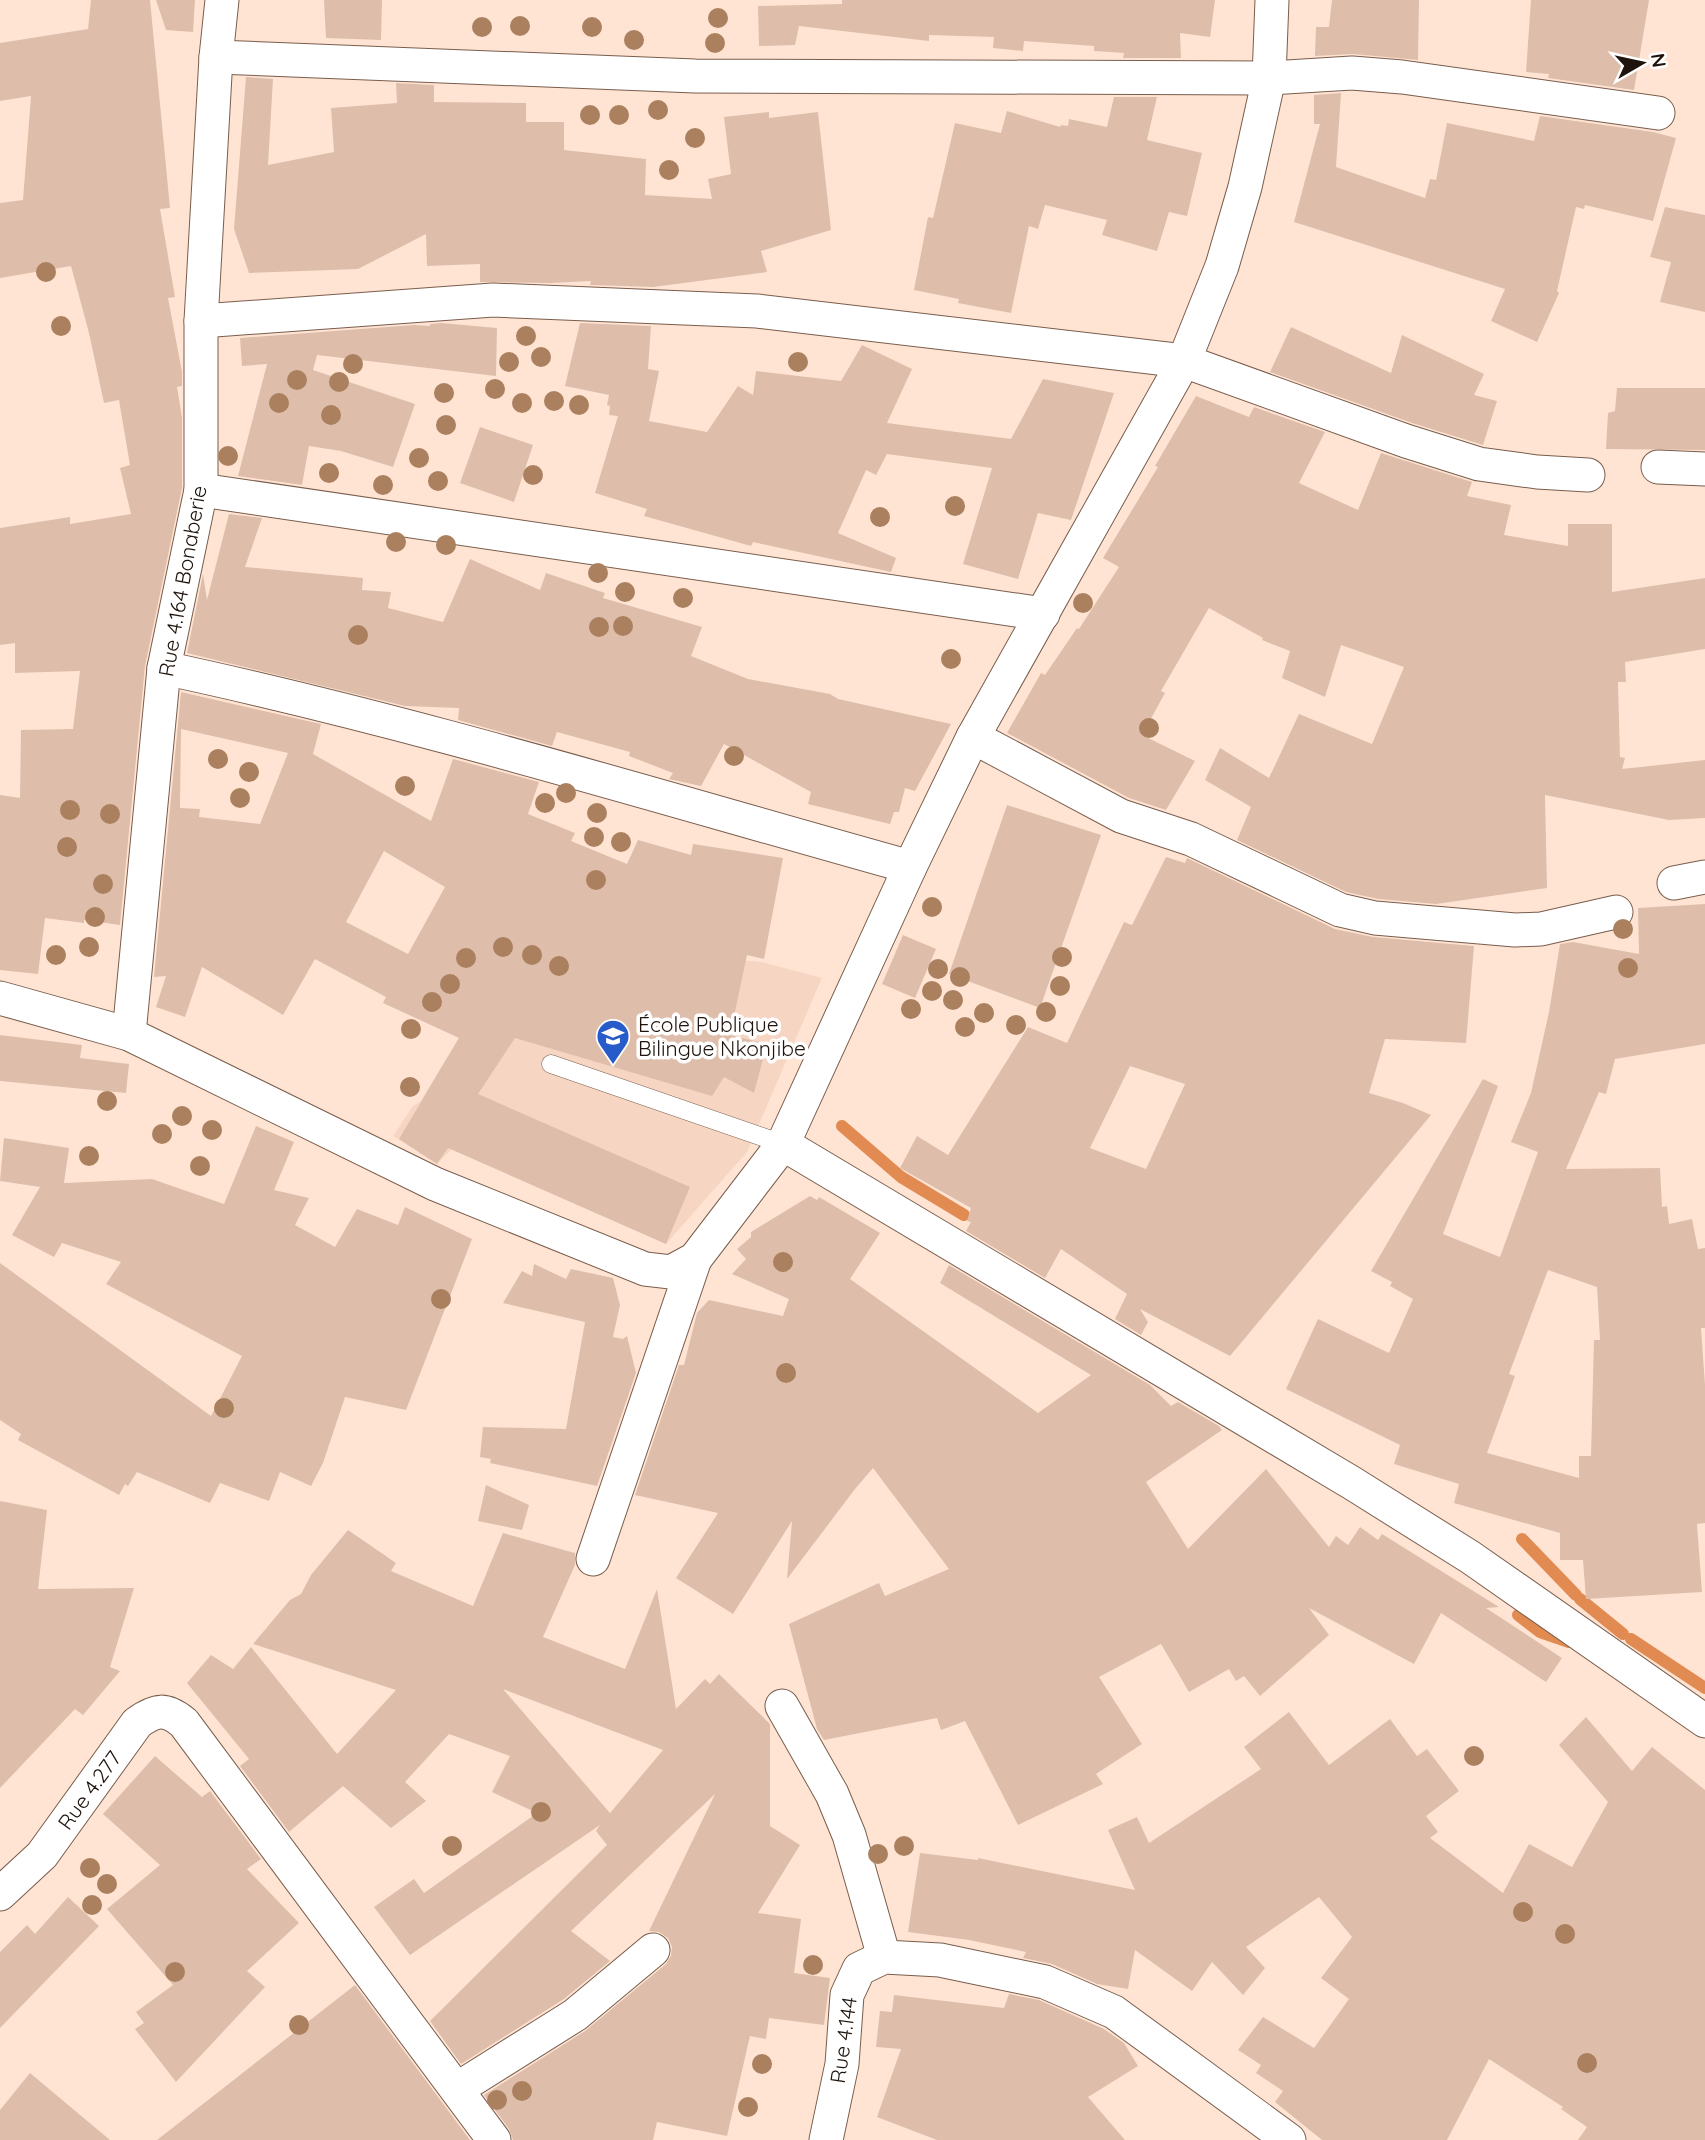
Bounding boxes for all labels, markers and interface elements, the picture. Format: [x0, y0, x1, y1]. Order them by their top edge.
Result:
north arrow [1607, 28, 1677, 98]
text: N [1646, 52, 1672, 69]
street label: Rue 4.164 Bonaberie [152, 483, 212, 679]
place label: École Publique Bilingue Nkonjibe [638, 1011, 806, 1061]
school or university icon: École Publique Bilingue Nkonjibe [594, 1017, 632, 1066]
street label: Rue 4.277 [52, 1745, 126, 1834]
street label: Rue 4.144 [824, 1995, 862, 2085]

